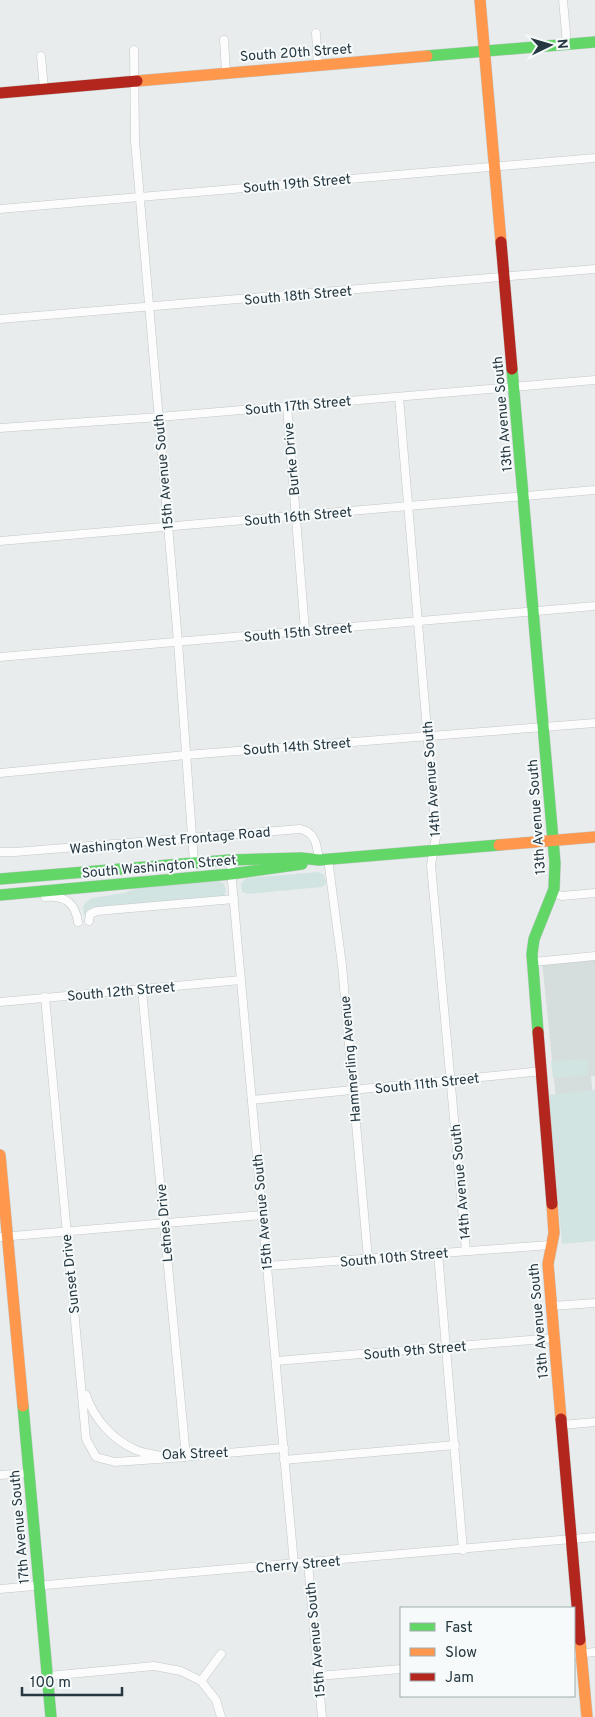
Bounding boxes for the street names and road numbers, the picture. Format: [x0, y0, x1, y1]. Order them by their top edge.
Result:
street label: South 20th Street [240, 41, 353, 66]
street label: South 19th Street [242, 171, 352, 198]
street label: South 18th Street [243, 283, 353, 310]
street label: 13th Avenue South [490, 355, 517, 472]
street label: South 17th Street [244, 393, 352, 420]
street label: 15th Avenue South [151, 413, 178, 531]
street label: Burke Drive [281, 421, 304, 496]
street label: South 16th Street [243, 504, 353, 531]
street label: South 15th Street [243, 620, 353, 647]
street label: 14th Avenue South [420, 720, 445, 837]
street label: South 14th Street [242, 735, 352, 760]
street label: 13th Avenue South [525, 759, 550, 875]
street label: Washington West Frontage Road [69, 824, 271, 859]
street label: South Washington Street [81, 852, 237, 883]
street label: South 12th Street [66, 979, 176, 1006]
street label: Hammerling Avenue [338, 995, 365, 1123]
street label: South 11th Street [374, 1071, 480, 1098]
street label: 14th Avenue South [448, 1123, 475, 1240]
street label: 15th Avenue South [250, 1153, 277, 1271]
street label: Letnes Drive [154, 1183, 177, 1263]
street label: Sunset Drive [59, 1233, 84, 1314]
street label: South 10th Street [339, 1245, 449, 1272]
street label: 13th Avenue South [526, 1262, 553, 1379]
street label: South 9th Street [363, 1339, 467, 1364]
street label: Oak Street [161, 1445, 229, 1464]
street label: 17th Avenue South [7, 1469, 34, 1585]
street label: Cherry Street [255, 1553, 341, 1578]
street label: 15th Avenue South [303, 1581, 330, 1699]

